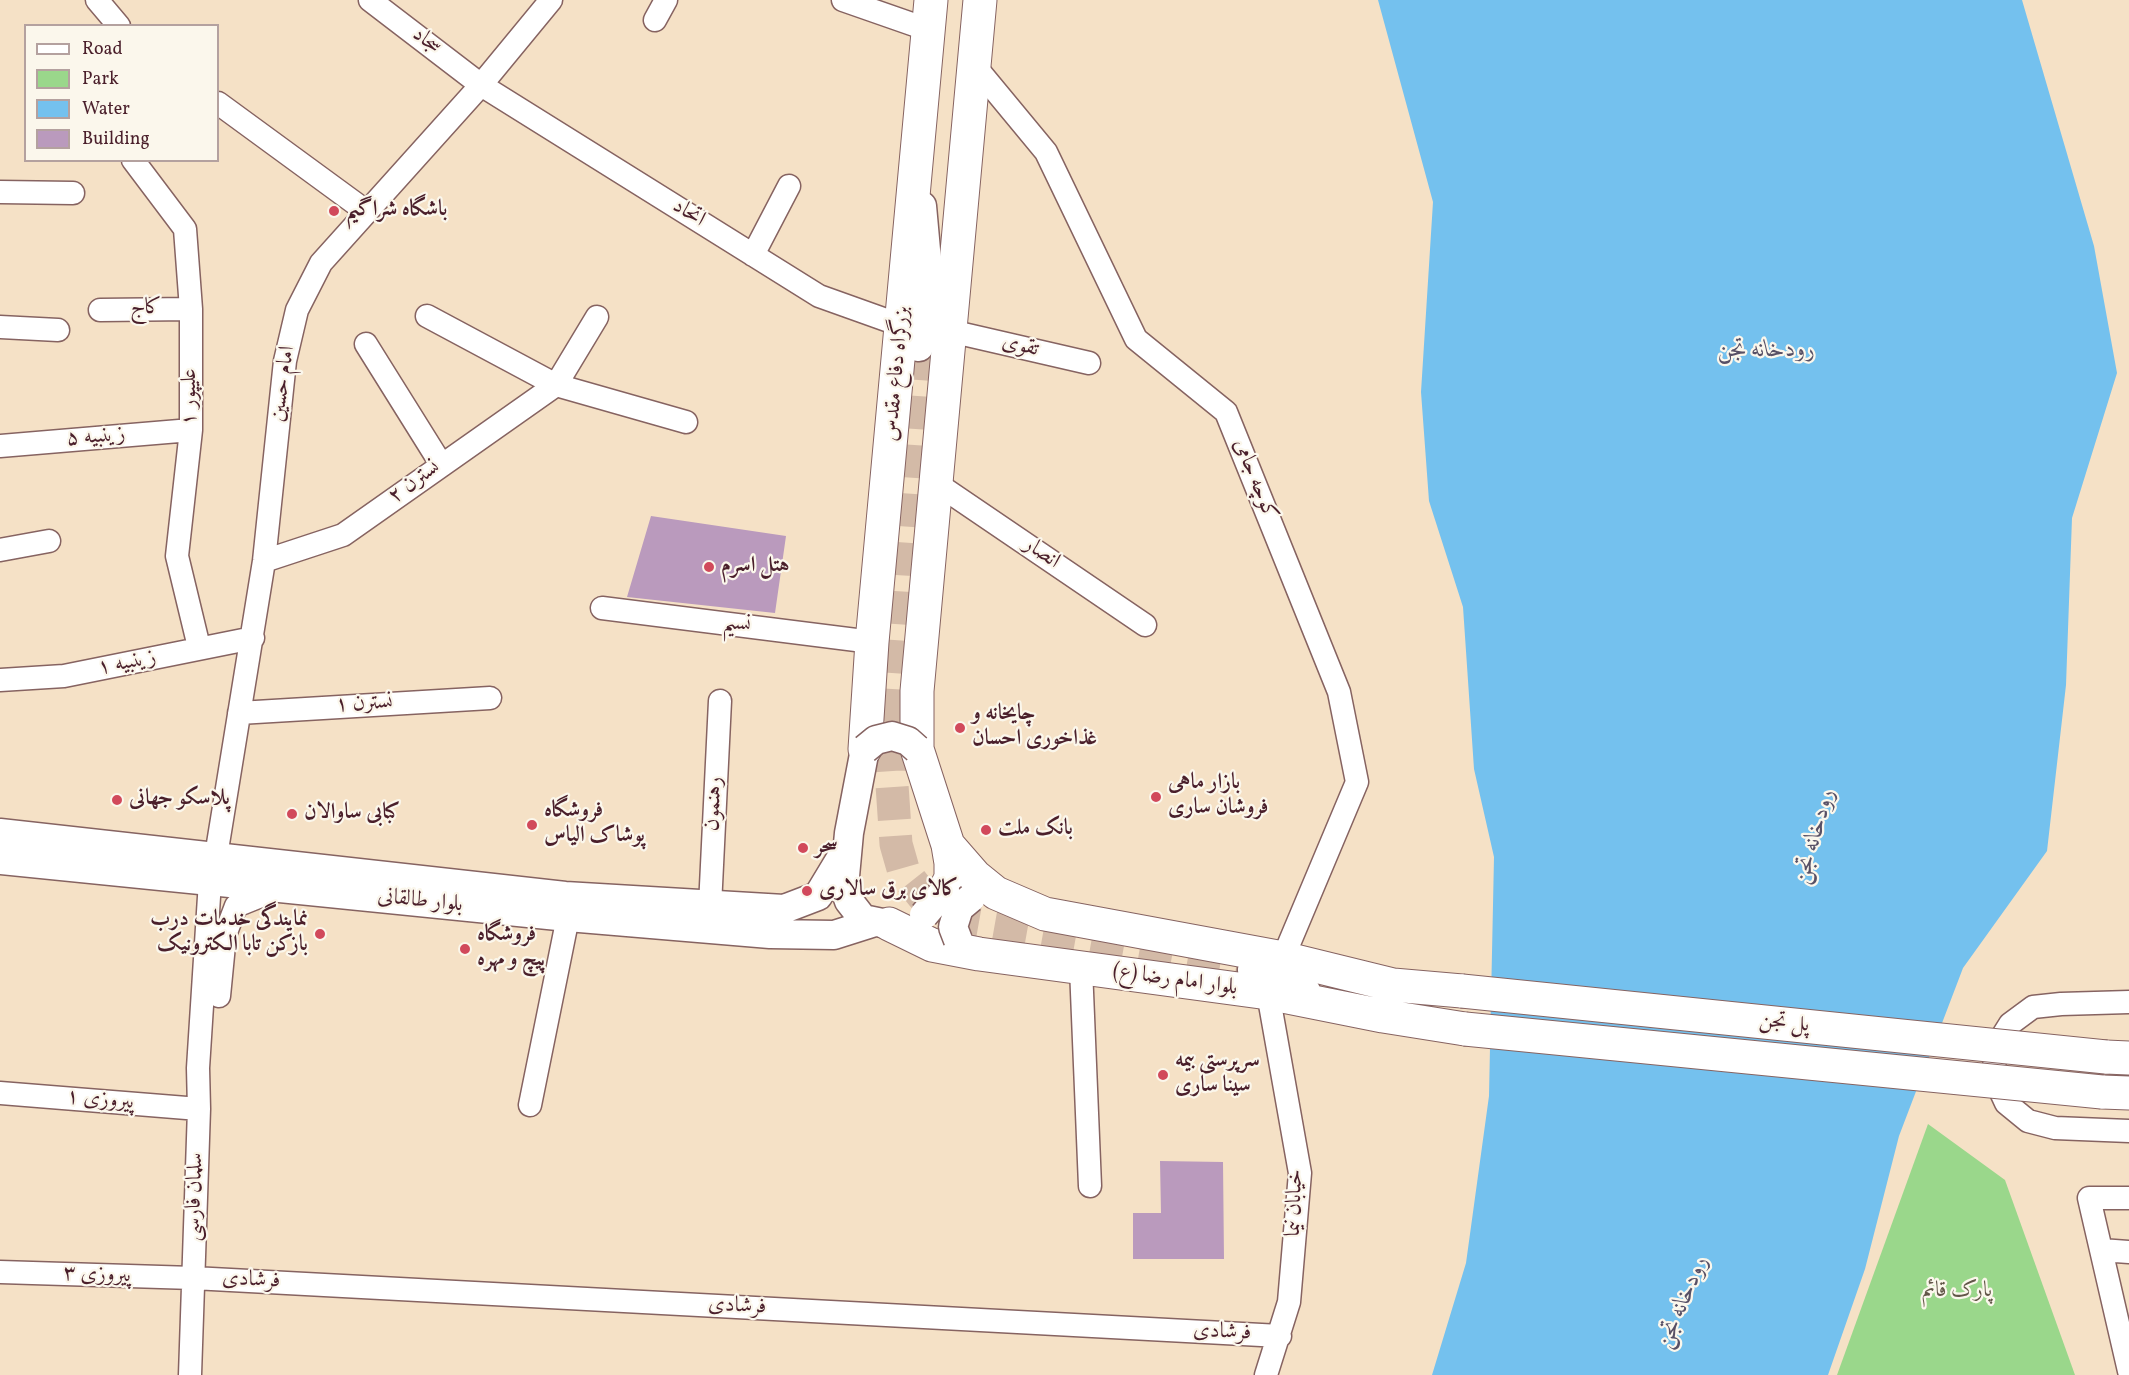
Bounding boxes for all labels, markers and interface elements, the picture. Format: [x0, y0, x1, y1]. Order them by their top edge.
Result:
street label: سجاد [406, 22, 446, 62]
legend [24, 24, 219, 162]
text: Road [82, 37, 123, 62]
text: Park [82, 67, 119, 92]
text: Water [82, 97, 130, 122]
text: Building [82, 127, 150, 152]
street label: اتحاد [667, 194, 709, 234]
place label: باشگاه شراگیم [346, 198, 447, 224]
marker: باشگاه شراگیم [327, 204, 341, 218]
street label: کاج [130, 296, 162, 322]
street label: بزرگراه دفاع مقدس [879, 305, 917, 443]
street label: تقوی [999, 330, 1041, 364]
water label: رودخانه تجن [1717, 338, 1815, 366]
street label: امام حسین [266, 344, 302, 424]
street label: علیپور ۱ [178, 368, 204, 426]
street label: زینبیه ۵ [65, 422, 127, 454]
street label: کوچه جامی [1226, 435, 1282, 525]
street label: نسترن ۲ [384, 455, 446, 511]
street label: انصار [1018, 532, 1064, 576]
place label: هتل اسرم [721, 554, 789, 580]
marker: هتل اسرم [702, 560, 716, 574]
street label: نسیم [722, 610, 752, 640]
street label: زینبیه ۱ [95, 645, 159, 683]
street label: نسترن ۱ [335, 690, 393, 720]
place label: چایخانه و غذاخوری احسان [972, 702, 1097, 754]
marker: چایخانه و غذاخوری احسان [953, 721, 967, 735]
place label: بازار ماهی فروشان ساری [1168, 771, 1268, 822]
street label: رهنمون [700, 776, 730, 832]
water label: رودخانه تجن [1789, 786, 1843, 888]
place label: پلاسکو جهانی [129, 787, 230, 813]
marker: بازار ماهی فروشان ساری [1149, 790, 1163, 804]
marker: پلاسکو جهانی [110, 793, 124, 807]
place label: فروشگاه پوشاک الیاس [544, 799, 645, 850]
place label: کبابی ساوالان [304, 801, 400, 827]
marker: کبابی ساوالان [285, 807, 299, 821]
place label: بانک ملت [998, 817, 1073, 843]
marker: فروشگاه پوشاک الیاس [525, 818, 539, 832]
marker: بانک ملت [979, 823, 993, 837]
place label: سحر [815, 835, 838, 861]
marker: سحر [796, 841, 810, 855]
place label: کالای برق سالاری [819, 878, 959, 904]
street label: بلوار طالقانی [376, 884, 464, 920]
marker: کالای برق سالاری [800, 884, 814, 898]
place label: نمایندگی خدمات درب بازکن تابا الکترونیک [150, 908, 308, 960]
place label: فروشگاه پیچ و مهره [477, 923, 546, 974]
marker: نمایندگی خدمات درب بازکن تابا الکترونیک [313, 927, 327, 941]
marker: فروشگاه پیچ و مهره [458, 942, 472, 956]
street label: بلوار امام رضا (ع) [1111, 959, 1239, 1003]
street label: پل تجن [1758, 1008, 1810, 1040]
place label: سرپرستی بیمه سینا ساری [1175, 1049, 1260, 1100]
marker: سرپرستی بیمه سینا ساری [1156, 1068, 1170, 1082]
street label: پیروزی ١ [65, 1085, 135, 1117]
street label: سلمان فارسی [181, 1152, 211, 1242]
street label: خیابان نیما [1282, 1169, 1310, 1237]
water label: رودخانه تجن [1652, 1252, 1716, 1354]
street label: پیروزی ٣ [63, 1262, 131, 1290]
street label: فرشادی [221, 1266, 281, 1296]
park label: پارک قائم [1922, 1279, 1992, 1305]
street label: فرشادی [707, 1292, 767, 1322]
street label: فرشادی [1192, 1318, 1252, 1348]

